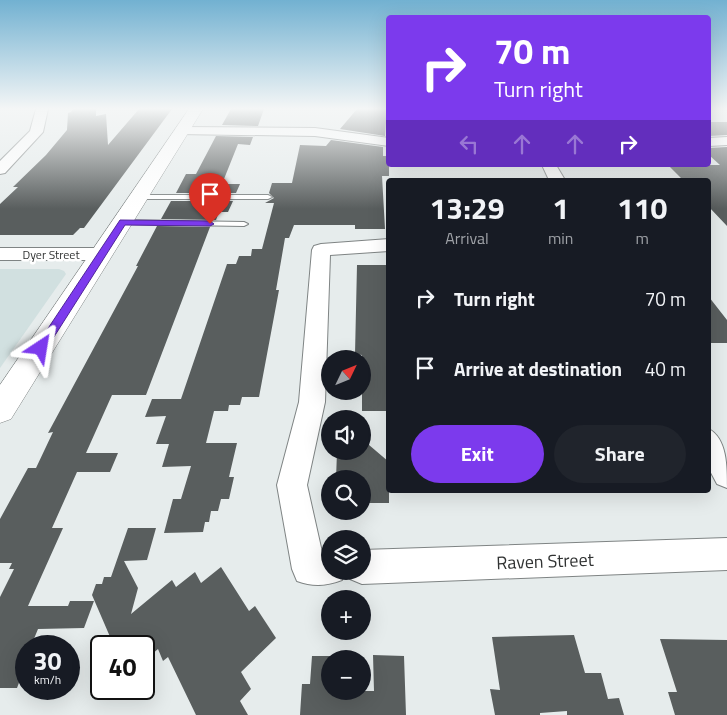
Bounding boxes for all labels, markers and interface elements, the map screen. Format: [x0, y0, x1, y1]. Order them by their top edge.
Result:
text: 70 m [494, 24, 570, 78]
icon: right [411, 35, 476, 100]
text: Turn right [494, 72, 583, 106]
icon: left [455, 130, 483, 158]
icon: ahead [508, 130, 536, 158]
icon: ahead [561, 130, 589, 158]
icon: right [614, 130, 642, 158]
pin [189, 173, 231, 224]
icon: arrive [196, 180, 224, 208]
text: 13:29 [430, 185, 504, 231]
text: 1 [552, 185, 569, 231]
text: 110 [617, 185, 667, 231]
text: Arrival [445, 226, 489, 250]
text: min [548, 226, 573, 250]
text: m [636, 226, 649, 250]
street label: Dyer Street [22, 245, 80, 264]
icon: right [411, 284, 439, 312]
text: Turn right [454, 284, 535, 313]
text: 70 m [645, 284, 686, 313]
position arrow [14, 321, 66, 373]
north arrow [321, 350, 371, 400]
map controls [321, 350, 371, 700]
icon: arrive [411, 354, 439, 382]
text: Arrive at destination [454, 354, 622, 383]
text: 40 m [645, 354, 686, 383]
button: sound [321, 410, 371, 460]
button: Exit [411, 425, 544, 483]
button: Share [554, 425, 686, 483]
button: search [321, 470, 371, 520]
button: layers [321, 530, 371, 580]
street label: Raven Street [496, 546, 595, 576]
button: + [321, 590, 371, 640]
speed limit sign: 40 [90, 635, 155, 700]
text: 30 [33, 642, 62, 680]
button: − [321, 650, 371, 700]
text: km/h [34, 670, 61, 689]

